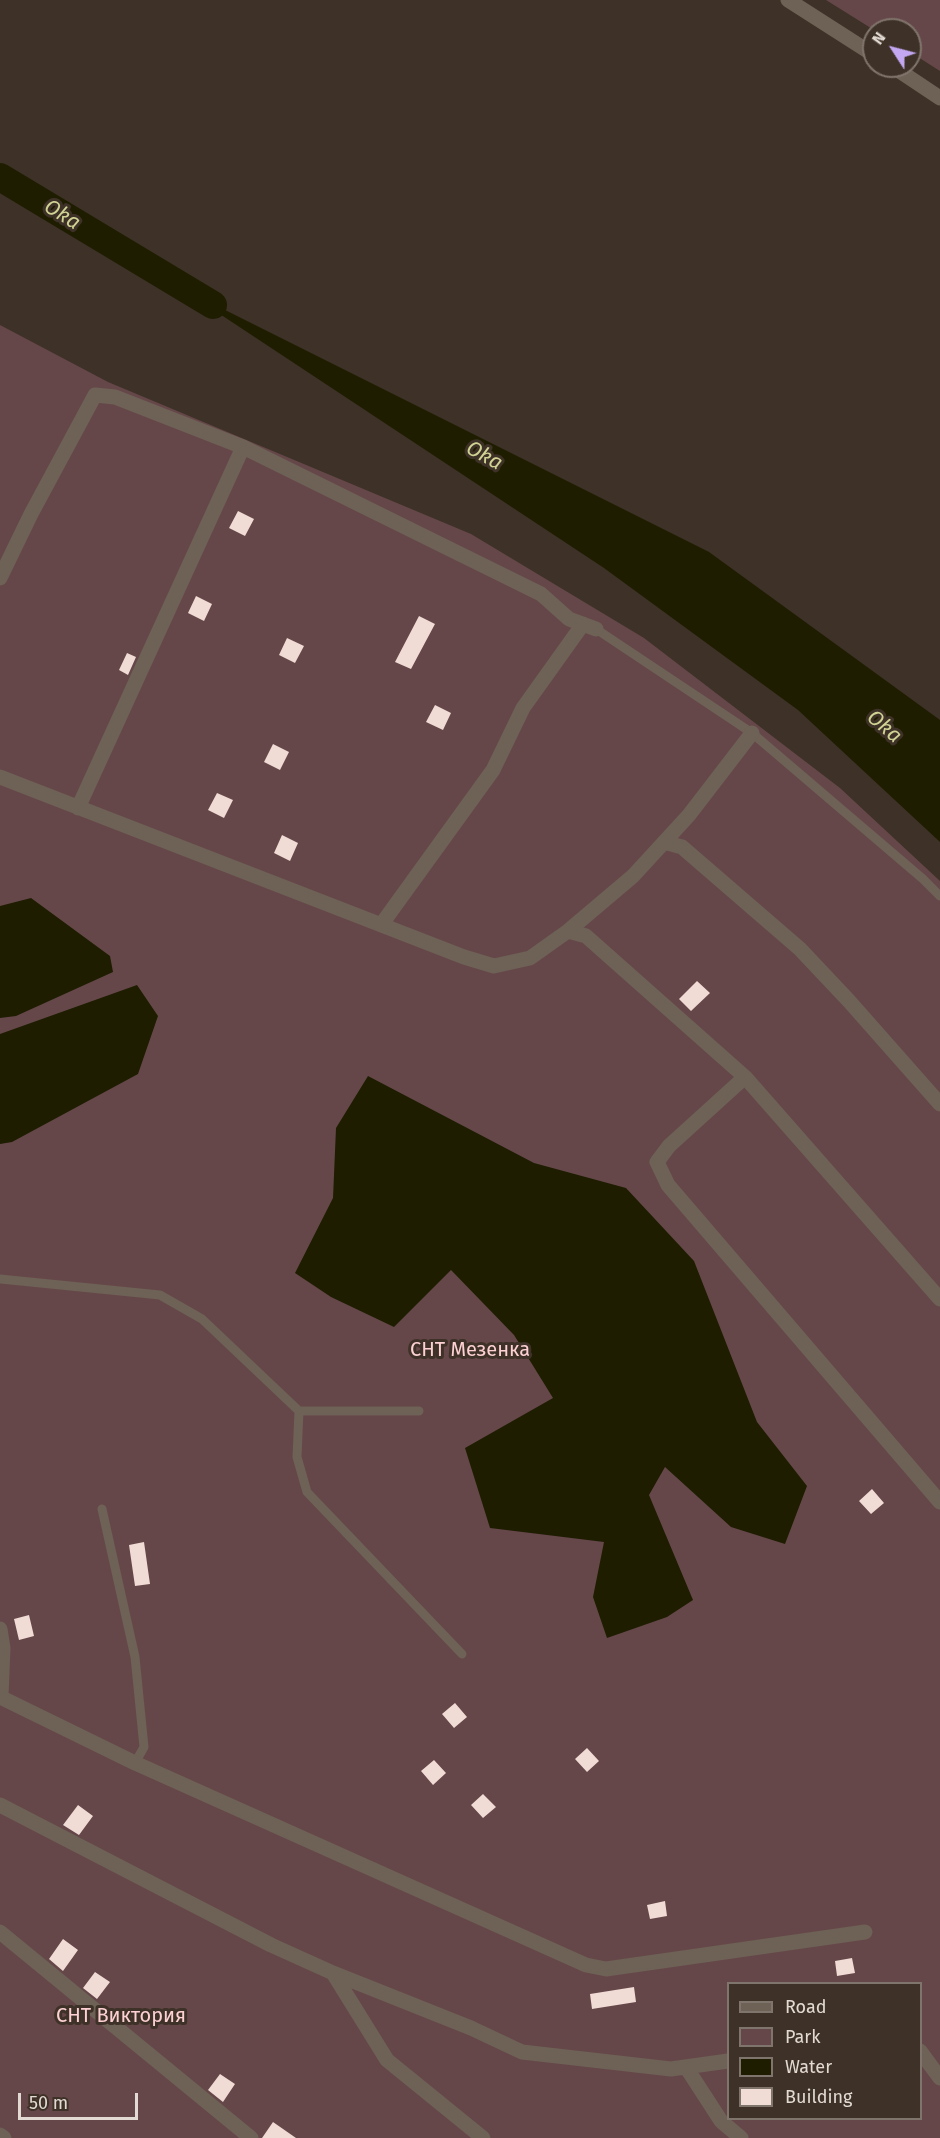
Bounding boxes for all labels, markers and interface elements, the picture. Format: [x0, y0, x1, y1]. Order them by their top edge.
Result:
north arrow [862, 18, 922, 78]
text: N [868, 28, 889, 48]
water label: Oka [39, 194, 85, 236]
water label: Oka [461, 436, 507, 476]
water label: Oka [861, 705, 907, 749]
park label: СНТ Мезенка [410, 1338, 530, 1362]
legend [727, 1982, 922, 2120]
text: Road [785, 1996, 827, 2018]
park label: СНТ Виктория [56, 2004, 186, 2028]
text: Park [785, 2026, 820, 2048]
text: Water [785, 2056, 832, 2078]
scale bar [21, 2081, 141, 2119]
text: Building [785, 2086, 852, 2108]
text: 50 m [29, 2092, 68, 2114]

